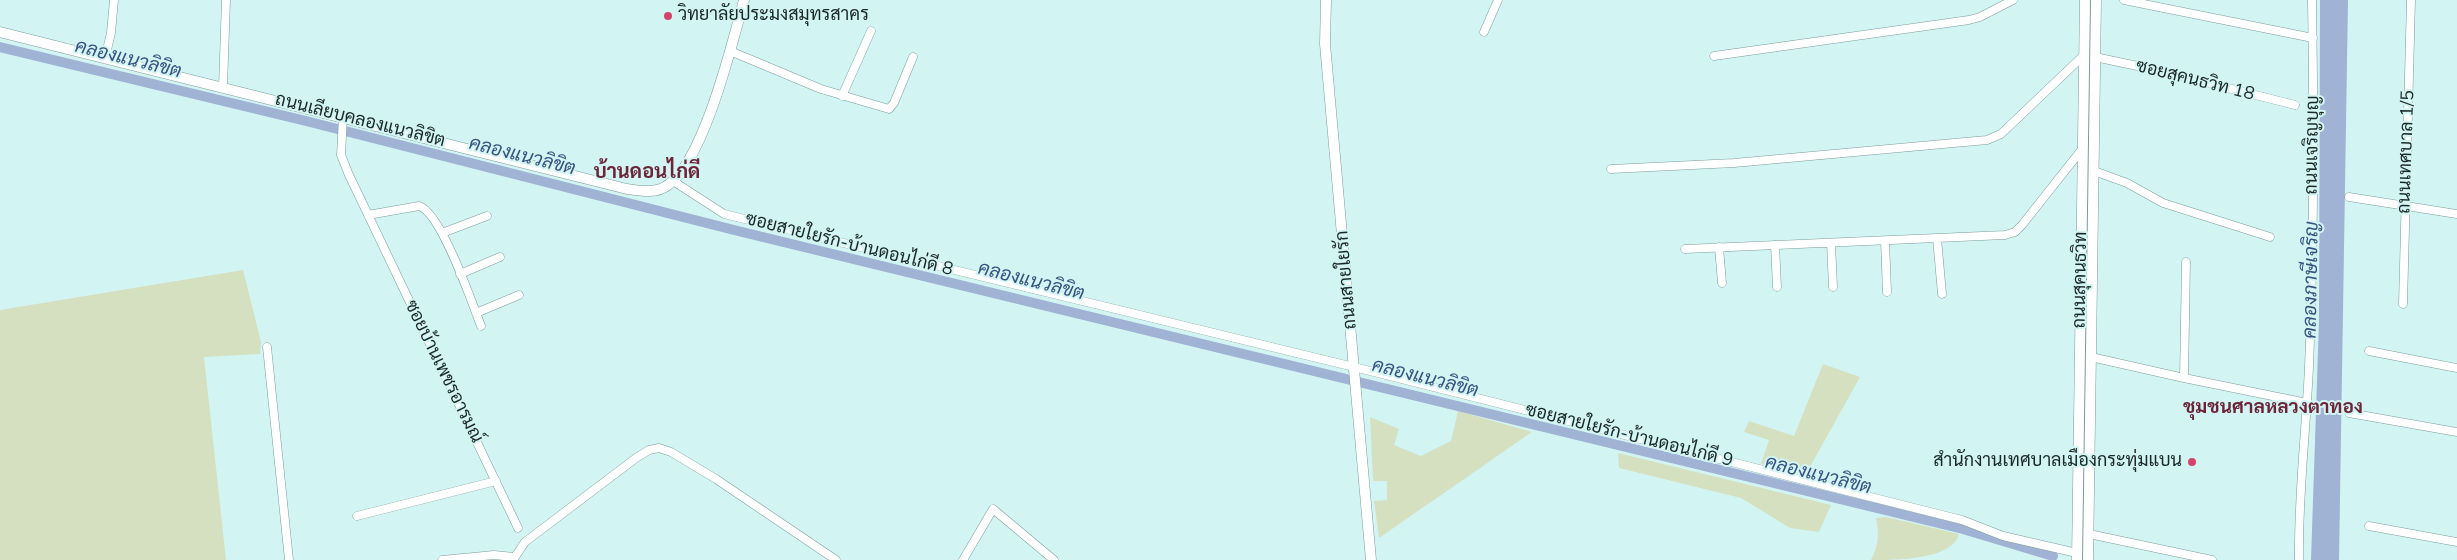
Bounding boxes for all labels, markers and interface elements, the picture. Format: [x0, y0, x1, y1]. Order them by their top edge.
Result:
place label: วิทยาลัยประมงสมุทรสาคร [678, 5, 869, 27]
marker: วิทยาลัยประมงสมุทรสาคร [662, 10, 674, 22]
water label: คลองแนวลิขิต [72, 36, 184, 84]
street label: ซอยสุคนธวิท 18 [2133, 56, 2257, 106]
street label: ถนนเลียบคลองแนวลิขิต [273, 89, 447, 153]
street label: ถนนเทศบาล 1/5 [2394, 90, 2420, 214]
street label: ถนนเจริญบุญ [2301, 95, 2325, 195]
water label: คลองแนวลิขิต [466, 133, 578, 181]
district label: บ้านดอนไก่ดี [594, 161, 700, 185]
street label: ซอยสายใยรัก-บ้านดอนไก่ดี 8 [743, 209, 955, 281]
water label: คลองภาษีเจริญ [2300, 221, 2324, 339]
street label: ถนนสายใยรัก [1332, 230, 1362, 330]
street label: ถนนสุคนธวิท [2069, 231, 2093, 329]
water label: คลองแนวลิขิต [975, 258, 1087, 306]
street label: ซอยบ้านเพชรอารมณ์ [399, 297, 487, 447]
water label: คลองแนวลิขิต [1369, 355, 1481, 403]
district label: ชุมชนศาลหลวงตาทอง [2183, 397, 2363, 419]
street label: ซอยสายใยรัก-บ้านดอนไก่ดี 9 [1523, 400, 1735, 472]
place label: สำนักงานเทศบาลเมืองกระทุ่มแบน [1933, 451, 2182, 473]
water label: คลองแนวลิขิต [1762, 452, 1874, 500]
marker: สำนักงานเทศบาลเมืองกระทุ่มแบน [2186, 456, 2198, 468]

